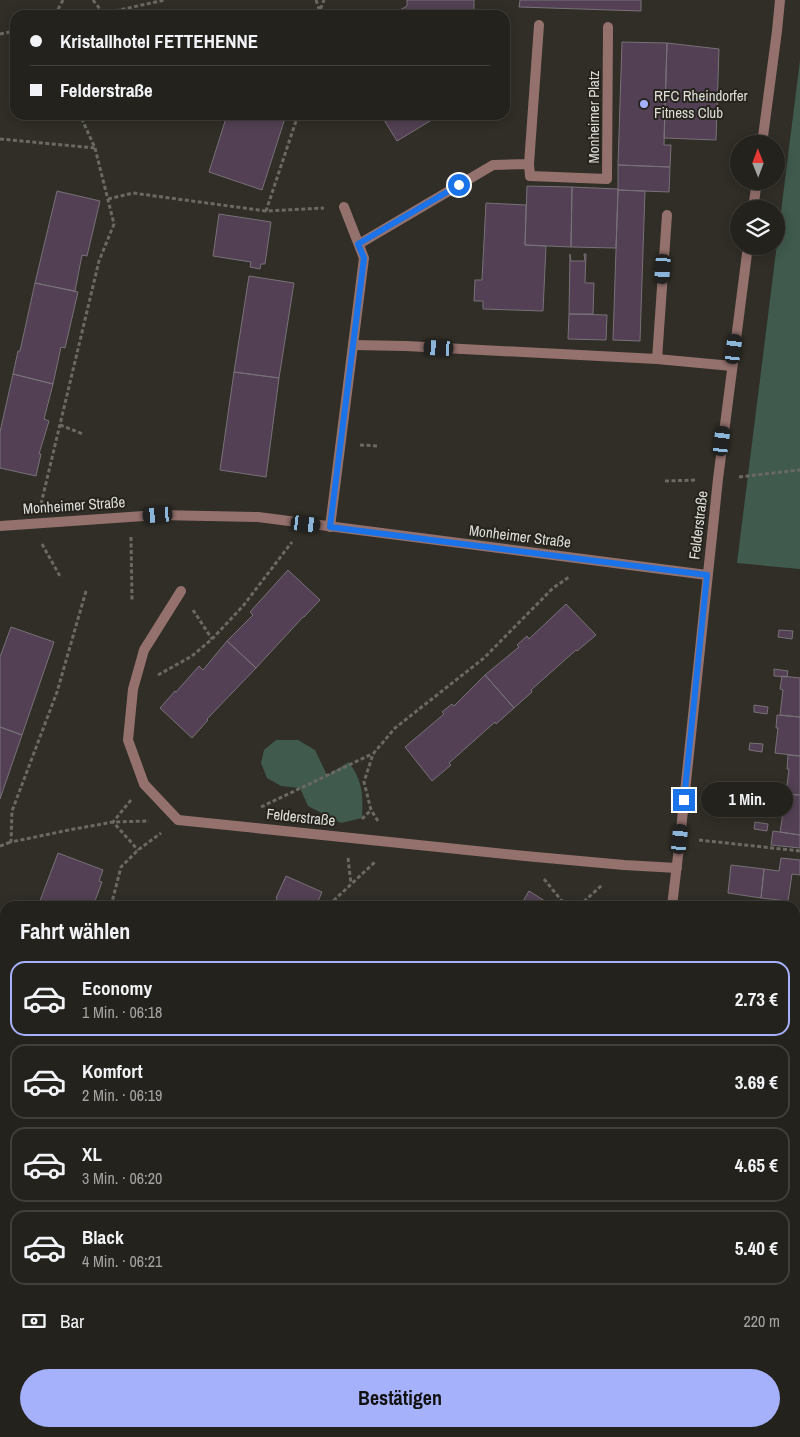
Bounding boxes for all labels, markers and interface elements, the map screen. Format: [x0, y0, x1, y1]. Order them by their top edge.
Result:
text: Kristallhotel FETTEHENNE [60, 28, 258, 54]
street label: Monheimer Platz [583, 71, 604, 163]
text: Felderstraße [60, 77, 153, 103]
place label: RFC Rheindorfer Fitness Club [654, 85, 748, 123]
marker: RFC Rheindorfer Fitness Club [638, 98, 650, 110]
north arrow [730, 135, 785, 190]
map controls [730, 135, 785, 255]
route start [448, 174, 470, 196]
button: layers [730, 200, 785, 255]
car [654, 254, 671, 284]
car [724, 333, 743, 365]
car [423, 340, 454, 356]
car [712, 425, 731, 457]
street label: Felderstraße [683, 489, 713, 561]
street label: Monheimer Straße [22, 491, 126, 519]
car [142, 506, 173, 524]
car [290, 515, 321, 533]
street label: Monheimer Straße [468, 519, 572, 553]
callout: 1 Min. [702, 782, 794, 818]
text: 1 Min. [728, 788, 766, 810]
route end [673, 789, 695, 811]
street label: Felderstraße [266, 803, 337, 831]
car [670, 823, 689, 855]
text: Fahrt wählen [20, 916, 130, 946]
text: Economy [82, 975, 152, 1001]
icon: car [22, 976, 67, 1021]
text: 2.73 € [735, 986, 778, 1012]
text: 1 Min. · 06:18 [82, 1001, 162, 1023]
text: Komfort [82, 1058, 143, 1084]
icon: car [22, 1059, 67, 1104]
text: 3.69 € [735, 1069, 778, 1095]
text: 2 Min. · 06:19 [82, 1084, 162, 1106]
text: XL [82, 1141, 102, 1167]
icon: car [22, 1142, 67, 1187]
text: 4.65 € [735, 1152, 778, 1178]
text: 3 Min. · 06:20 [82, 1167, 162, 1189]
text: Black [82, 1224, 124, 1250]
icon: car [22, 1225, 67, 1270]
text: 5.40 € [735, 1235, 778, 1261]
text: 4 Min. · 06:21 [82, 1250, 162, 1272]
icon: cash [20, 1307, 48, 1335]
text: Bar [60, 1308, 84, 1334]
text: 220 m [744, 1310, 780, 1332]
button: Bestätigen [20, 1369, 780, 1427]

